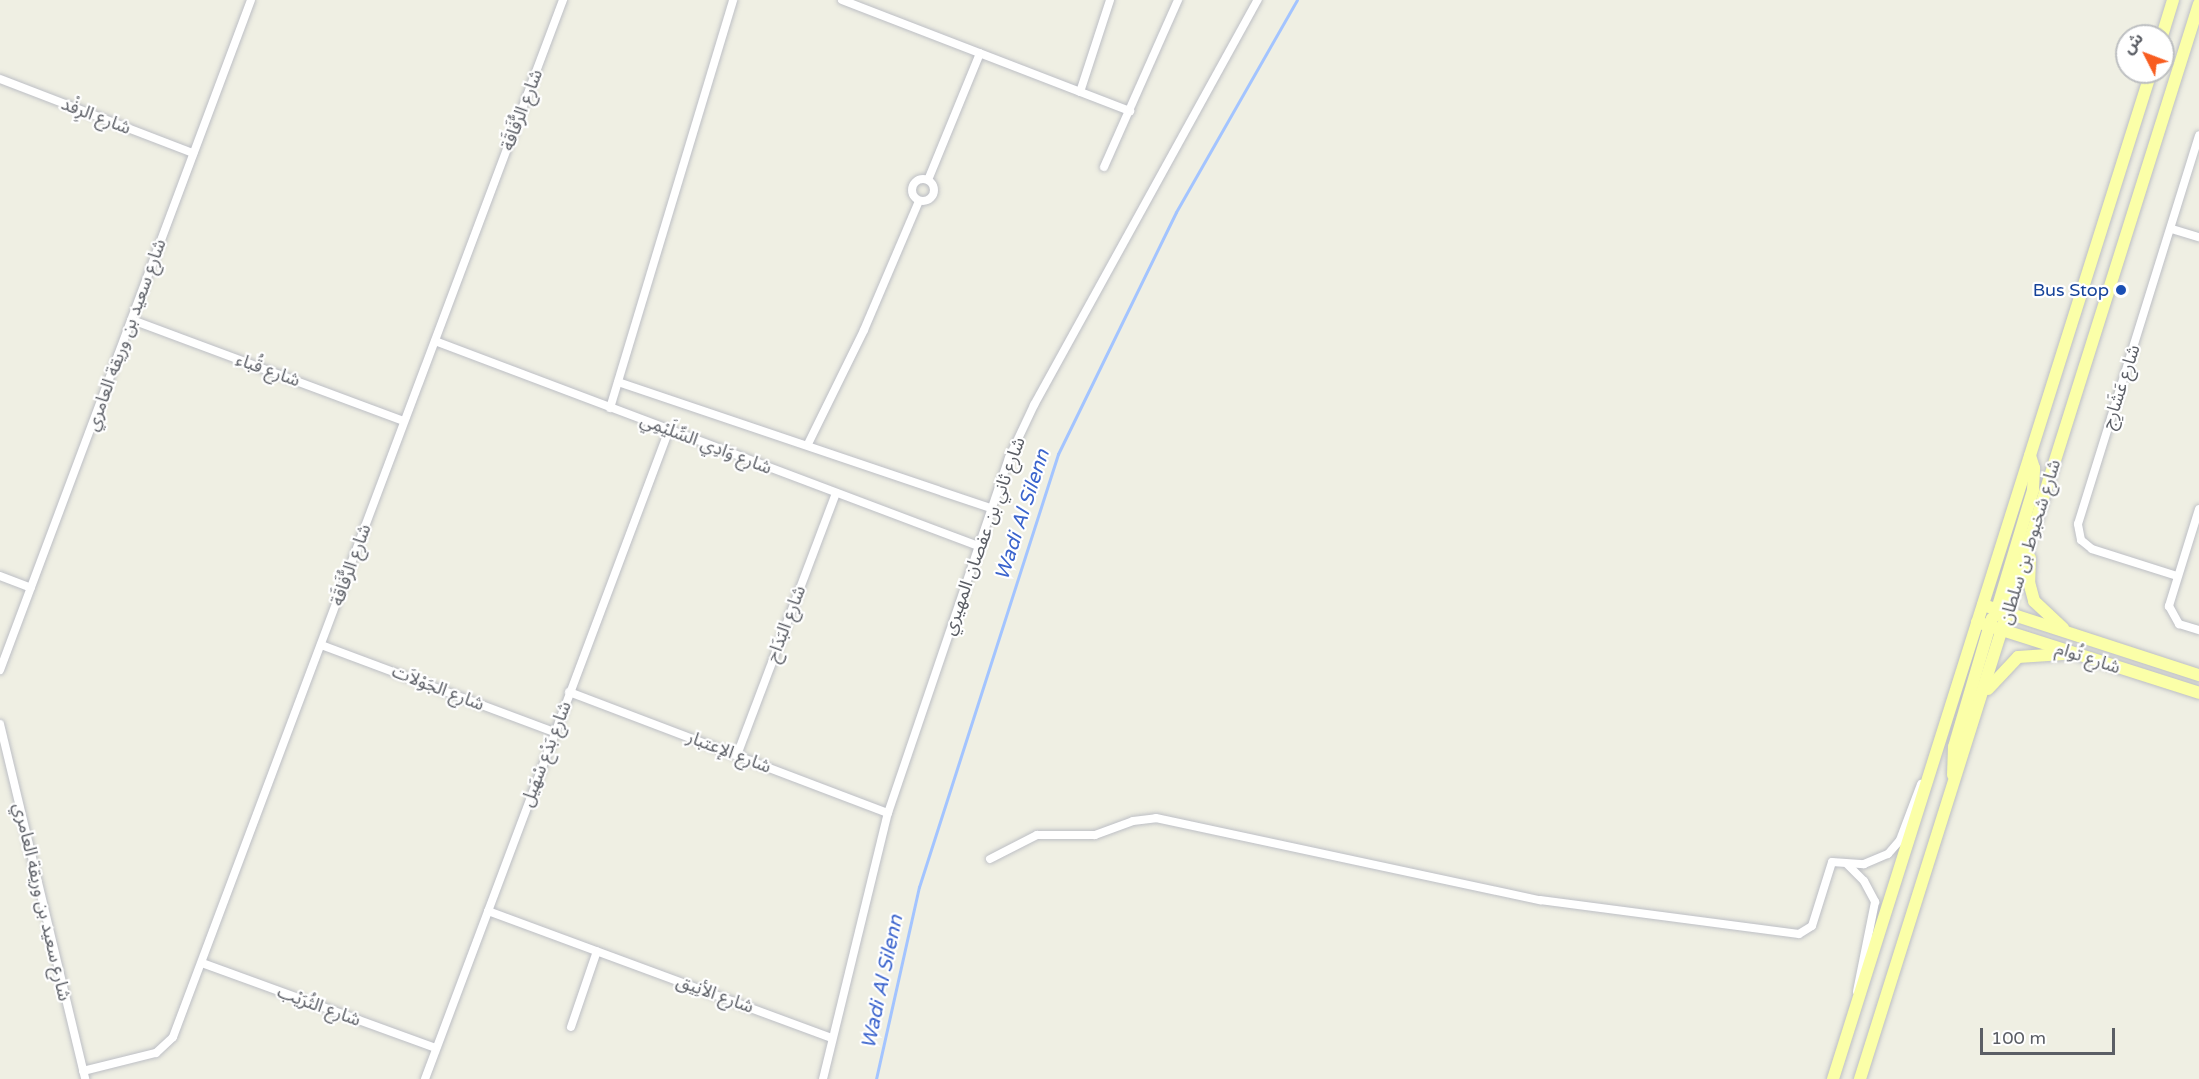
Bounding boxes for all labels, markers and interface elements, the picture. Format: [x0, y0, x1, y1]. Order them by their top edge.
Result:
north arrow [2115, 24, 2175, 84]
text: ش [2118, 28, 2148, 58]
street label: شارع الرُّفَاقَة [497, 66, 547, 154]
street label: شارع الرِفْد [58, 93, 134, 139]
street label: شارع سعيد بن وريقة العامري [81, 236, 171, 434]
place label: Bus Stop [2033, 279, 2109, 301]
marker: Bus Stop [2114, 283, 2128, 297]
street label: شارع عَشَارِج [2097, 342, 2145, 432]
street label: شارع قُباء [233, 348, 303, 392]
street label: شارع وَادِي السِّلَيْمِي [637, 409, 775, 479]
street label: شارع ثاني بن عفصان المهيري [938, 434, 1030, 638]
water label: Wadi Al Silenn [991, 447, 1055, 583]
street label: شارع شخبوط بن سلطان [1995, 457, 2065, 627]
street label: شارع الرُّفَاقَة [326, 521, 376, 609]
street label: شارع البَدَاح [762, 583, 810, 665]
street label: شارع تُوام [2053, 637, 2123, 679]
street label: شارع الجَوْلاَت [389, 661, 487, 715]
street label: شارع بَدْع سْهَيل [516, 698, 576, 810]
street label: شارع الإعتبار [684, 726, 774, 778]
street label: شارع سعيد بن وريقة العامري [9, 801, 75, 1003]
water label: Wadi Al Silenn [857, 913, 909, 1051]
street label: شارع الأنِيق [673, 970, 757, 1018]
street label: شارع الثُرَيْب [274, 981, 364, 1031]
scale bar [1983, 1016, 2118, 1054]
text: 100 m [1991, 1027, 2046, 1049]

